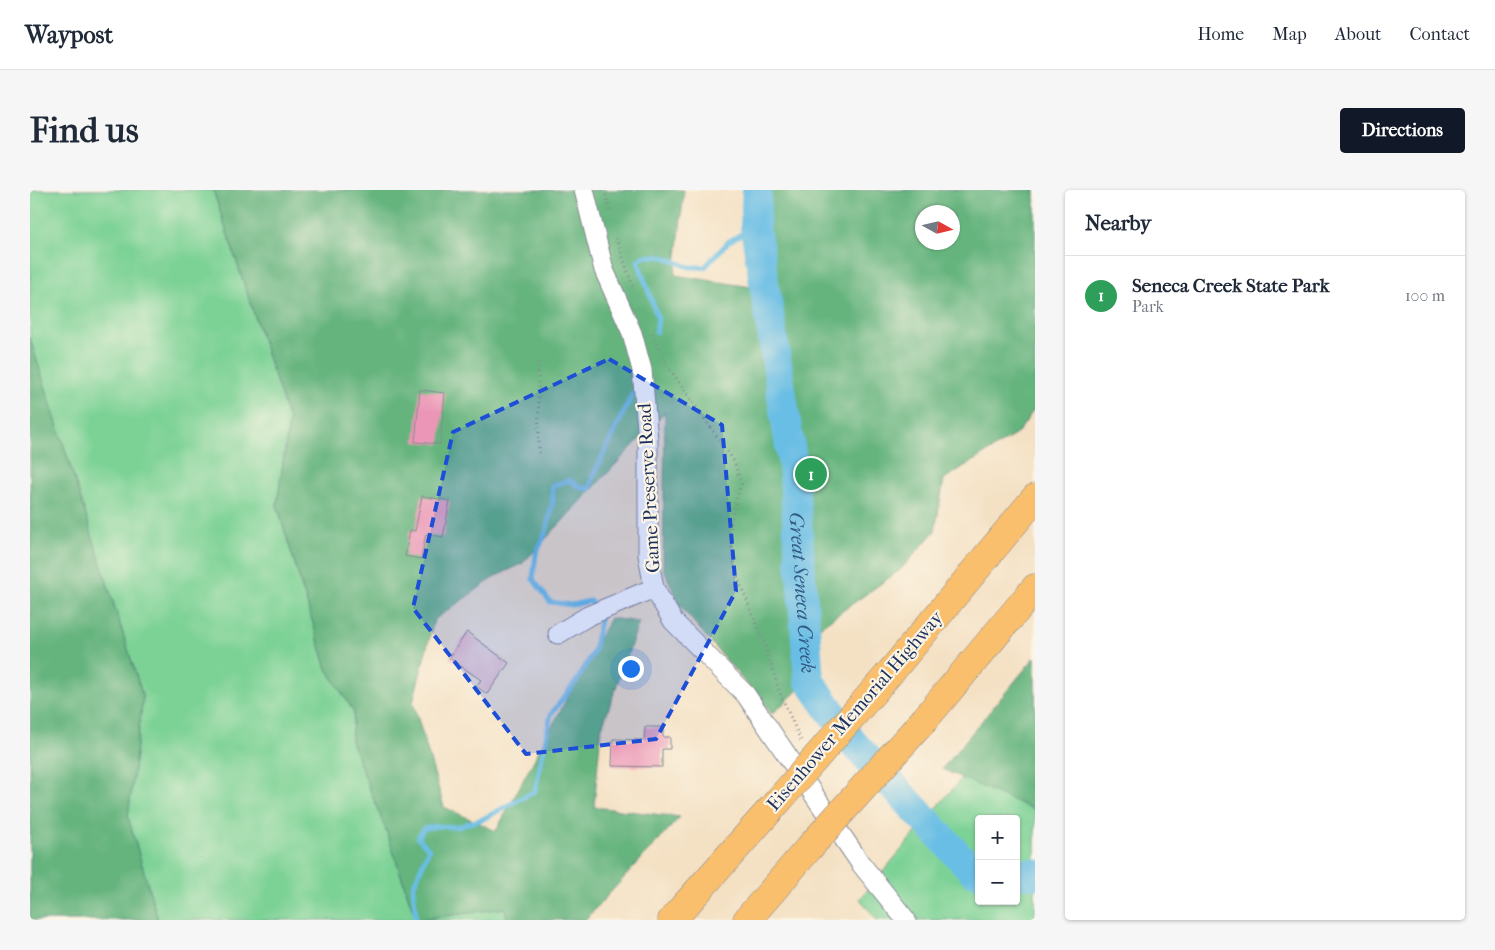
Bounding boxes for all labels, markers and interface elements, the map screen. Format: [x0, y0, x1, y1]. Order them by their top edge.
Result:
text: Waypost [25, 21, 113, 49]
text: Home [1197, 24, 1244, 45]
text: Map [1272, 24, 1307, 45]
text: About [1335, 24, 1381, 45]
text: Contact [1409, 24, 1470, 45]
button: Directions [1340, 108, 1465, 153]
text: Find us [30, 110, 139, 151]
north arrow [915, 205, 960, 250]
text: Nearby [1085, 211, 1151, 235]
text: Seneca Creek State Park [1132, 275, 1329, 297]
text: 1 [1098, 286, 1104, 305]
text: 100 m [1405, 286, 1445, 305]
text: Park [1132, 297, 1164, 316]
street label: Game Preserve Road [634, 402, 664, 573]
pin: 1 [795, 455, 827, 493]
water label: Great Seneca Creek [785, 511, 820, 674]
street label: Eisenhower Memorial Highway [762, 606, 948, 815]
your location [618, 656, 644, 682]
map controls [975, 815, 1020, 905]
button: + [975, 815, 1020, 860]
button: − [975, 860, 1020, 905]

